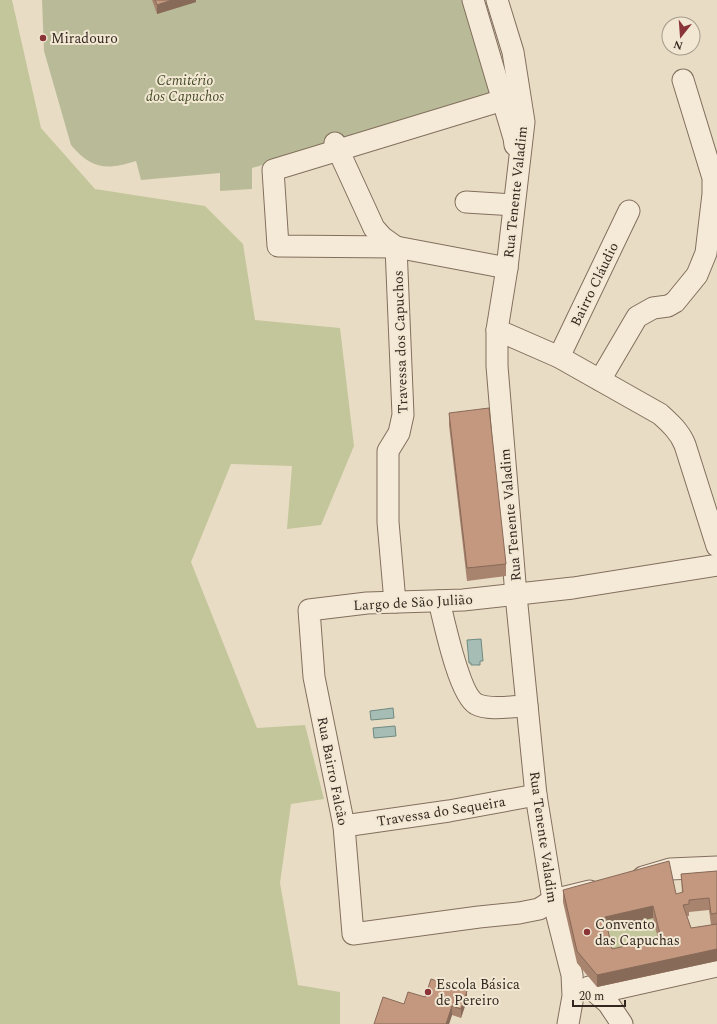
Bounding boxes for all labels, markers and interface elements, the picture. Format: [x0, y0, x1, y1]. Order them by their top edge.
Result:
north arrow [661, 16, 701, 56]
place label: Miradouro [51, 28, 118, 49]
marker: Miradouro [38, 33, 48, 43]
text: N [671, 36, 685, 55]
park label: Cemitério dos Capuchos [146, 70, 224, 107]
street label: Rua Tenente Valadim [498, 125, 533, 259]
street label: Bairro Cláudio [565, 239, 624, 330]
street label: Travessa dos Capuchos [388, 270, 413, 414]
street label: Rua Tenente Valadim [494, 448, 527, 582]
street label: Largo de São Julião [353, 589, 473, 616]
street label: Rua Bairro Falcão [312, 715, 353, 827]
street label: Rua Tenente Valadim [524, 770, 563, 904]
street label: Travessa do Sequeira [375, 791, 507, 832]
place label: Convento das Capuchas [595, 914, 680, 951]
marker: Convento das Capuchas [582, 927, 592, 937]
place label: Escola Básica de Pereiro [436, 974, 520, 1011]
scale bar [573, 982, 625, 1008]
marker: Escola Básica de Pereiro [423, 987, 433, 997]
text: 20 m [579, 987, 604, 1006]

